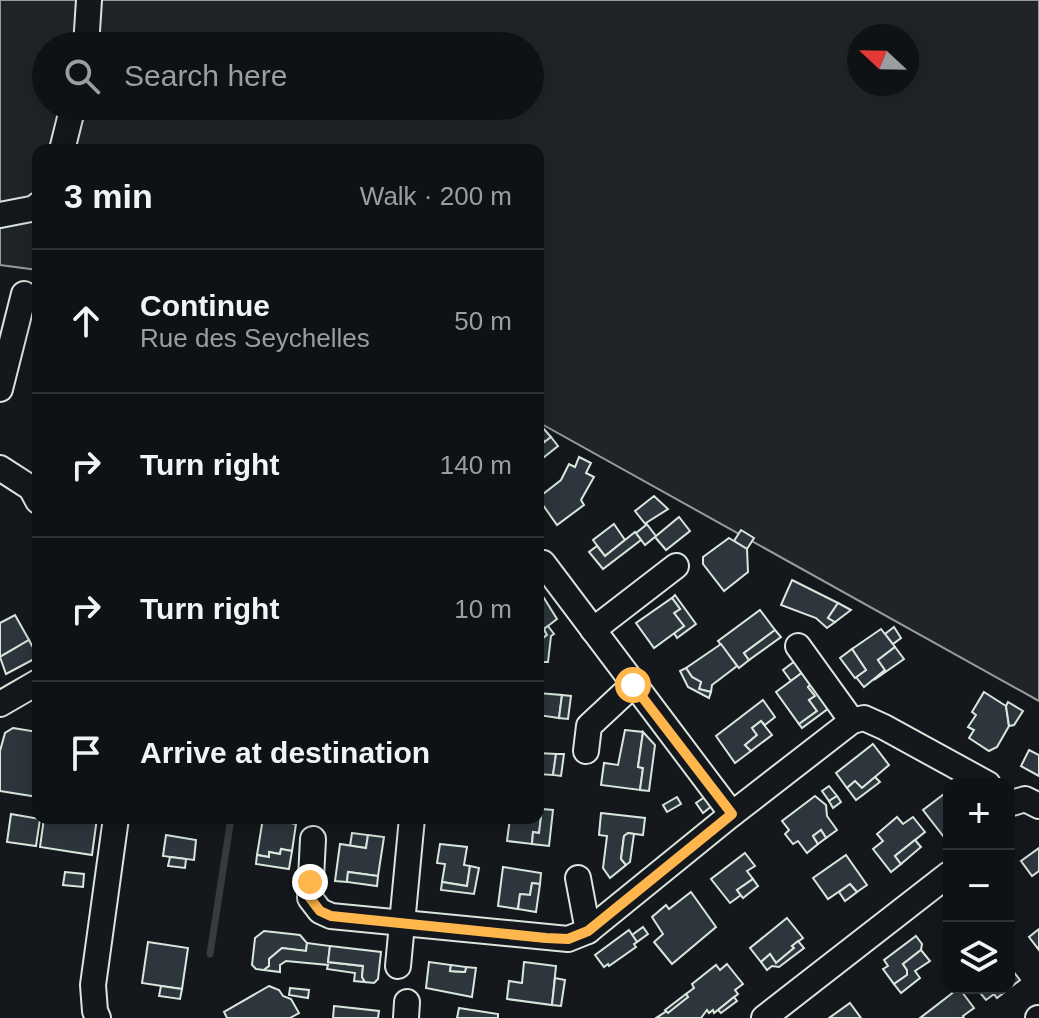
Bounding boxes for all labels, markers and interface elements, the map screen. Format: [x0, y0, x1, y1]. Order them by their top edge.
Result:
north arrow [847, 24, 919, 96]
search box [32, 32, 544, 120]
icon: search [60, 54, 104, 98]
text: Search here [124, 59, 287, 92]
text: 3 min [64, 177, 153, 215]
text: Walk · 200 m [360, 181, 512, 211]
text: Continue [140, 289, 270, 322]
icon: ahead [64, 299, 108, 343]
text: 50 m [454, 306, 512, 336]
text: Rue des Seychelles [140, 323, 370, 353]
icon: right [64, 443, 108, 487]
text: Turn right [140, 448, 279, 481]
text: 140 m [440, 450, 512, 480]
icon: right [64, 587, 108, 631]
text: Turn right [140, 592, 279, 625]
text: 10 m [454, 594, 512, 624]
route start [615, 667, 651, 703]
icon: arrive [64, 731, 108, 775]
text: Arrive at destination [140, 736, 430, 769]
map controls [943, 778, 1015, 994]
button: + [943, 778, 1015, 850]
button: − [943, 850, 1015, 922]
route end [292, 864, 328, 900]
button: layers [943, 922, 1015, 994]

